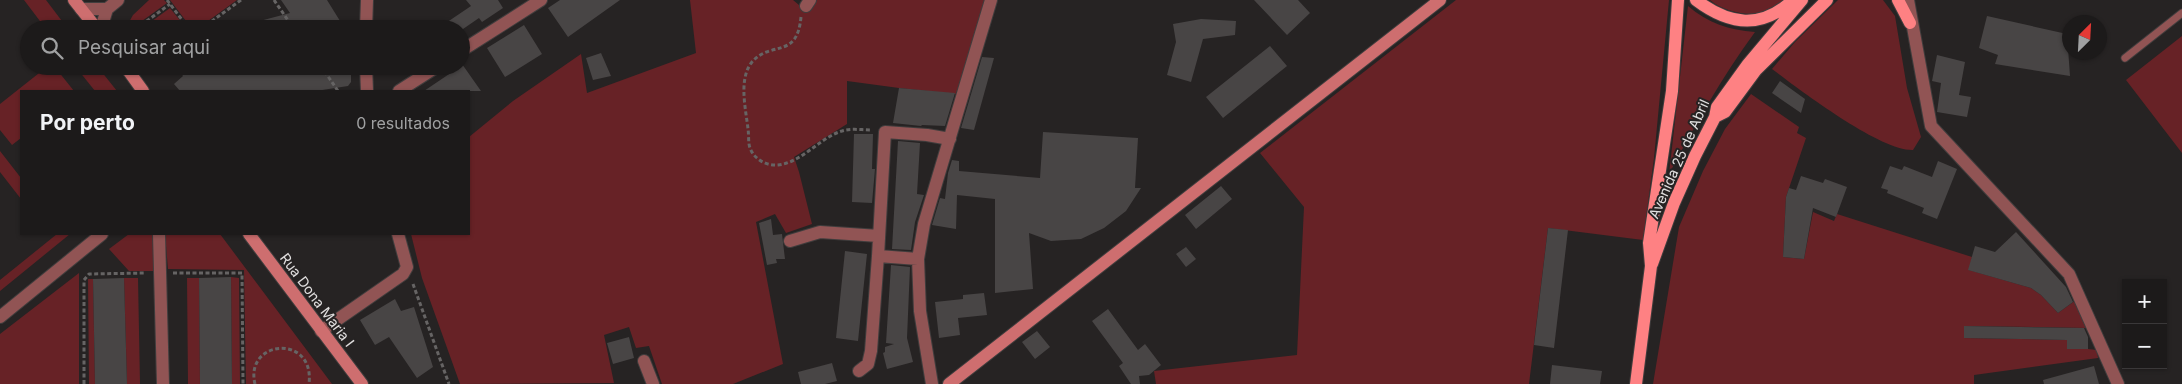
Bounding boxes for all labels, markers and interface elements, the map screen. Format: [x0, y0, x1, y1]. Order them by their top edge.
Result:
north arrow [2062, 15, 2107, 60]
search box [20, 20, 470, 75]
icon: search [38, 34, 66, 62]
text: Pesquisar aqui [78, 36, 210, 59]
street label: Avenida 25 de Abril [1645, 97, 1712, 221]
text: Por perto [40, 110, 135, 135]
text: 0 resultados [356, 113, 450, 133]
street label: Rua Dona Maria I [277, 250, 358, 350]
map controls [2122, 279, 2167, 369]
button: + [2122, 279, 2167, 324]
button: − [2122, 324, 2167, 369]

